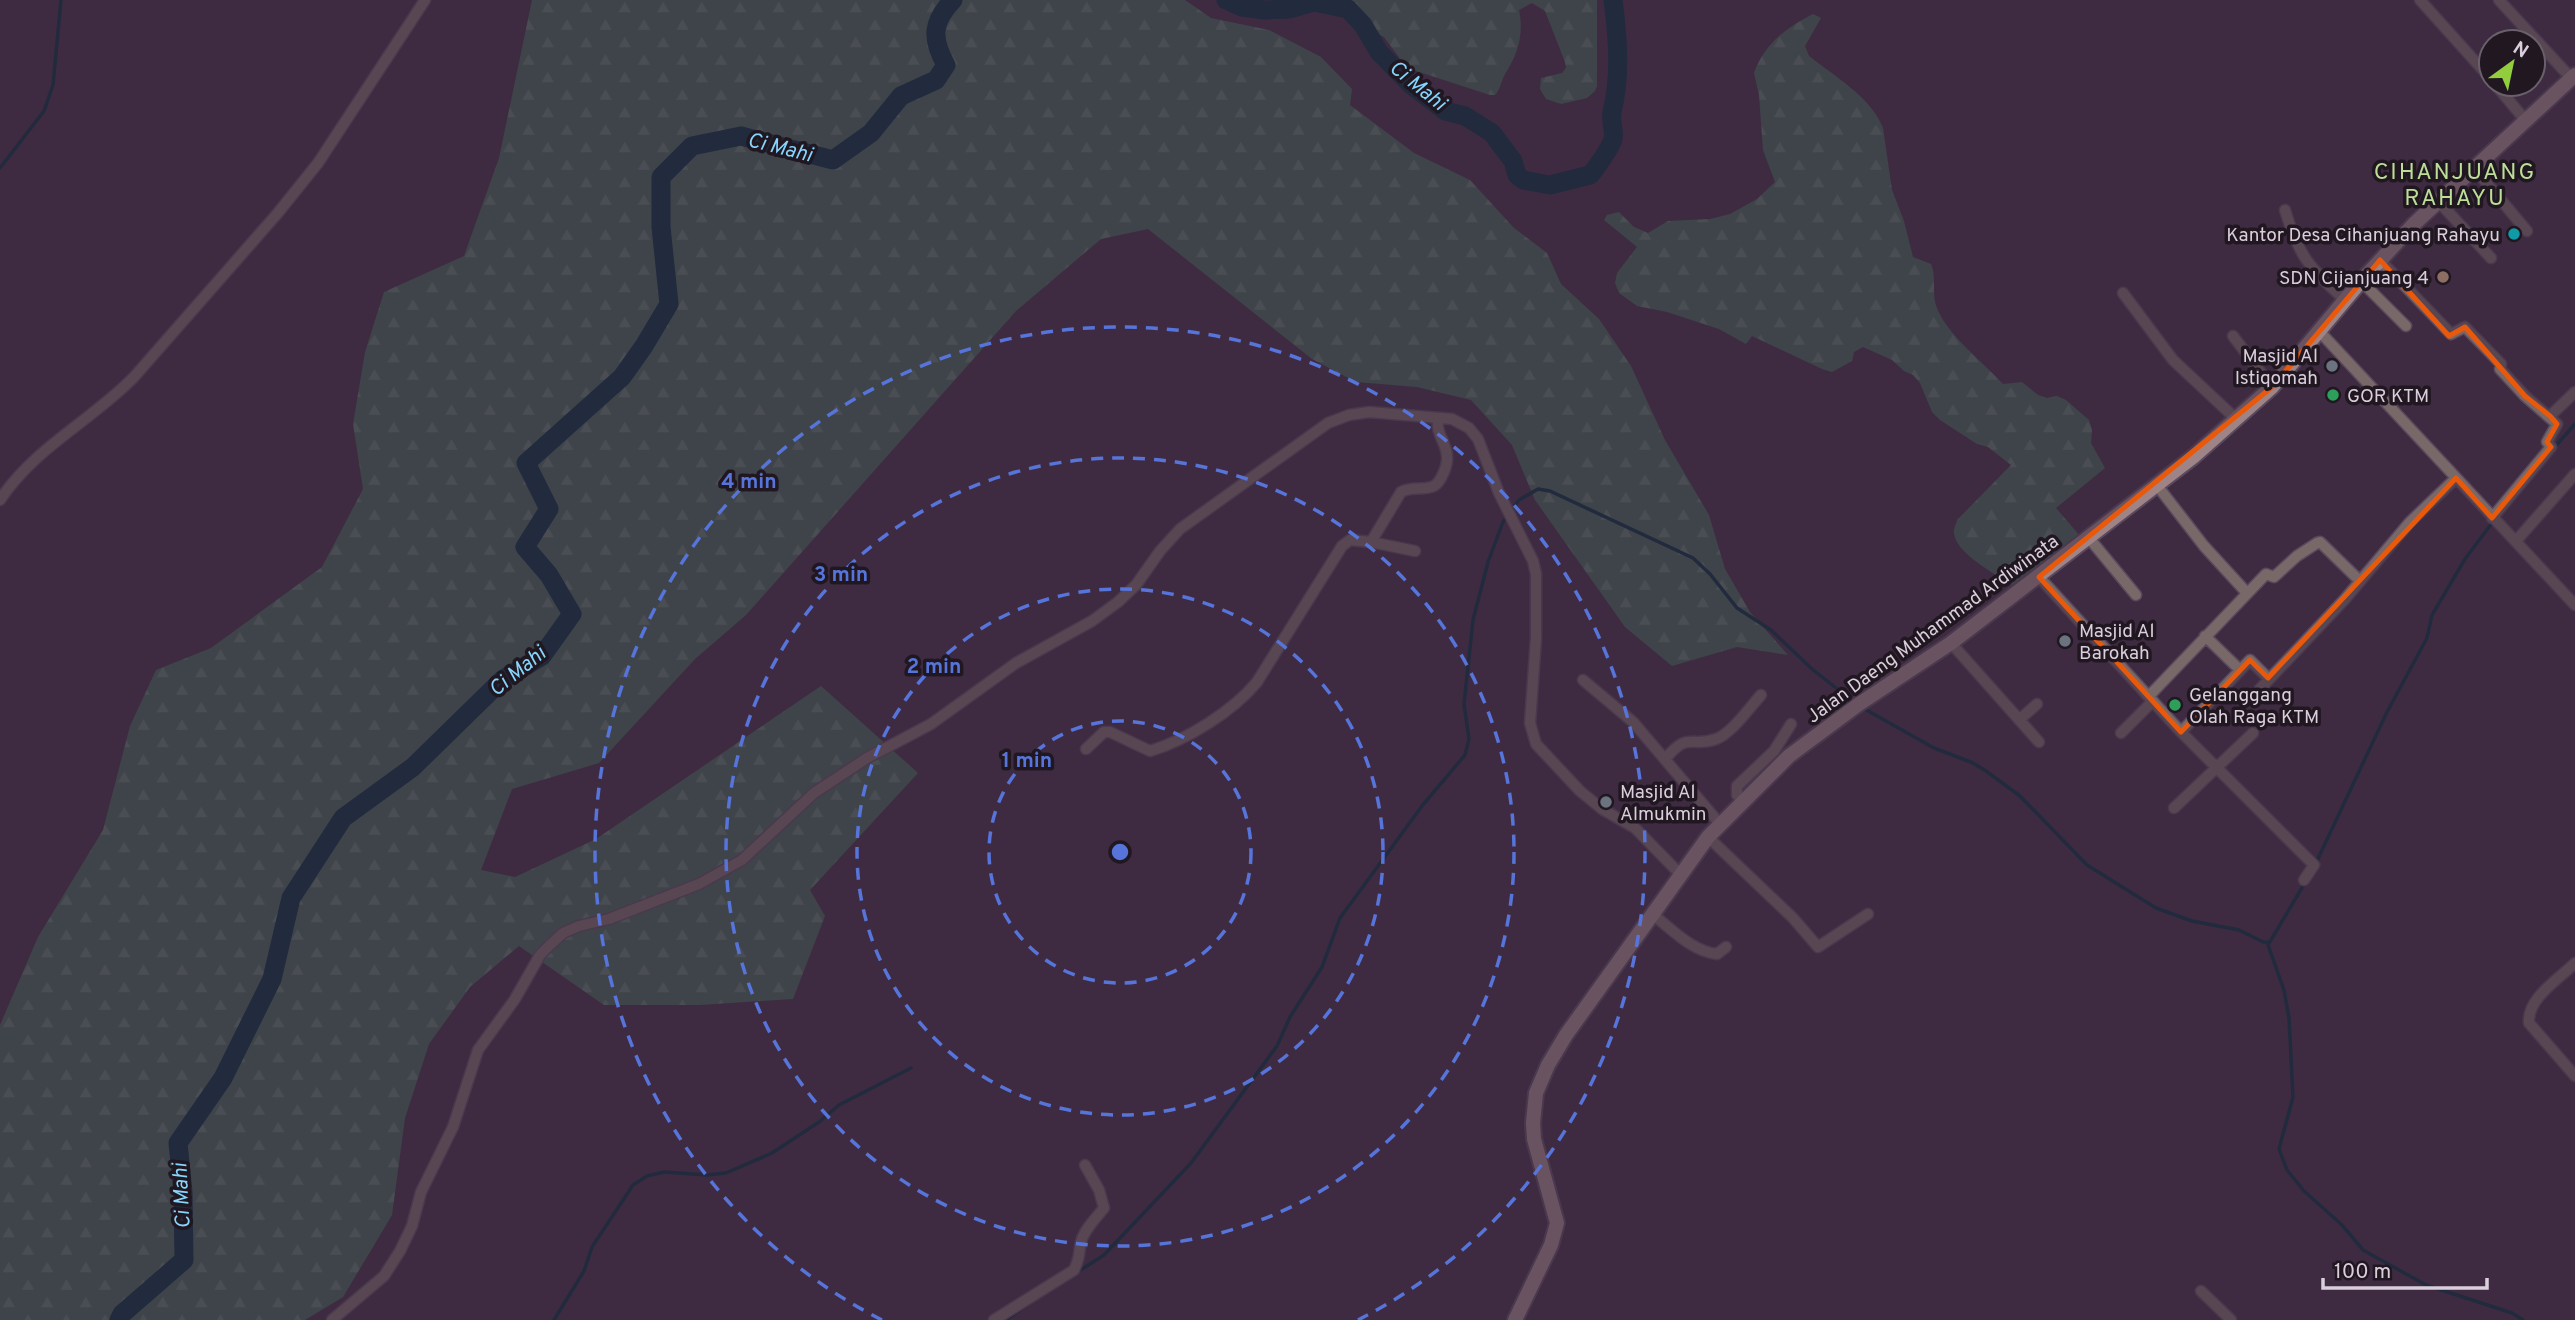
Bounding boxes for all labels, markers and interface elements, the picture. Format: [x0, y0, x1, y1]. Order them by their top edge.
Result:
north arrow [2477, 28, 2547, 98]
text: N [2508, 37, 2532, 64]
water label: Ci Mahi [1383, 55, 1453, 119]
water label: Ci Mahi [744, 127, 817, 170]
district label: CIHANJUANG RAHAYU [2374, 159, 2536, 214]
place label: Kantor Desa Cihanjuang Rahayu [2226, 224, 2500, 248]
marker: Kantor Desa Cihanjuang Rahayu [2506, 226, 2522, 242]
place label: SDN Cijanjuang 4 [2279, 267, 2429, 291]
marker: SDN Cijanjuang 4 [2435, 269, 2451, 285]
place label: Masjid Al Istiqomah [2235, 345, 2318, 391]
marker: Masjid Al Istiqomah [2324, 358, 2340, 374]
place label: GOR KTM [2347, 385, 2429, 409]
marker: GOR KTM [2325, 387, 2341, 403]
text: 4 min [721, 469, 777, 496]
street label: Jalan Daeng Muhammad Ardiwinata [1802, 530, 2064, 729]
text: 3 min [814, 562, 868, 589]
place label: Masjid Al Barokah [2079, 620, 2155, 666]
marker: Masjid Al Barokah [2057, 633, 2073, 649]
water label: Ci Mahi [484, 640, 553, 703]
text: 2 min [907, 654, 961, 681]
place label: Gelanggang Olah Raga KTM [2189, 684, 2319, 730]
marker: Gelanggang Olah Raga KTM [2167, 697, 2183, 713]
text: 1 min [1002, 748, 1052, 775]
place label: Masjid Al Almukmin [1620, 781, 1707, 827]
marker: Masjid Al Almukmin [1598, 794, 1614, 810]
centre of rings [1108, 840, 1132, 864]
water label: Ci Mahi [167, 1161, 198, 1230]
scale bar [2323, 1246, 2488, 1290]
text: 100 m [2334, 1259, 2391, 1286]

